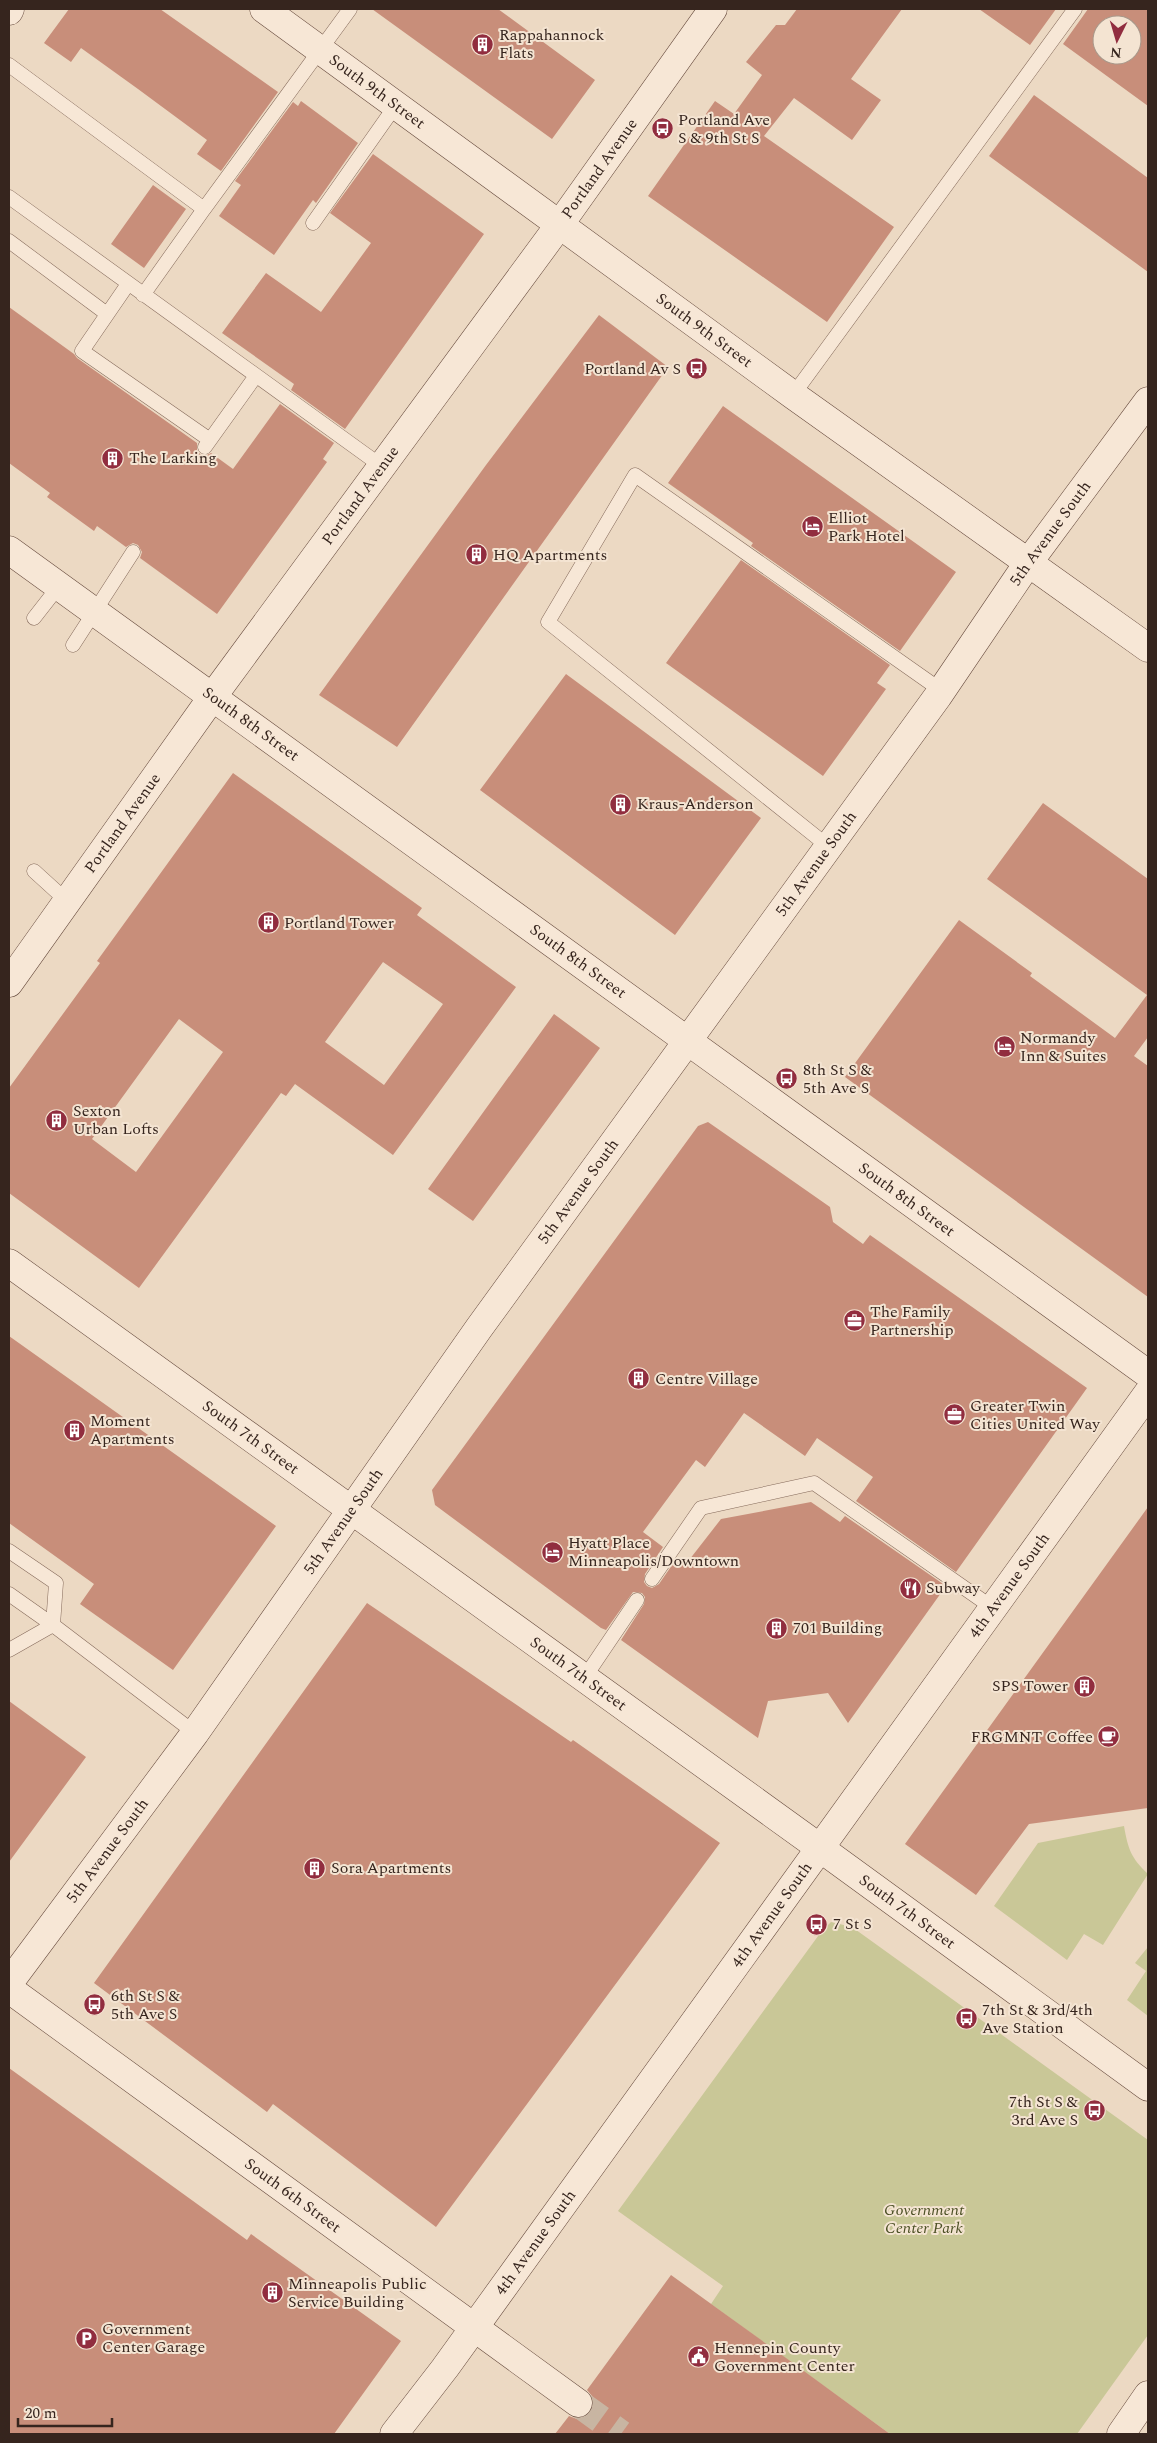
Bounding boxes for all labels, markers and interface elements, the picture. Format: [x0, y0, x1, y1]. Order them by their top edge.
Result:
north arrow [1092, 15, 1142, 65]
place label: Rappahannock Flats [499, 23, 605, 65]
building icon: Rappahannock Flats [471, 32, 495, 56]
text: N [1109, 41, 1123, 63]
street label: South 9th Street [324, 48, 431, 135]
place label: Portland Ave S & 9th St S [678, 108, 770, 150]
street label: Portland Avenue [555, 113, 644, 224]
bus stop icon: Portland Ave S & 9th St S [650, 117, 674, 141]
street label: South 9th Street [651, 287, 758, 374]
place label: Portland Av S [584, 357, 681, 381]
bus stop icon: Portland Av S [685, 357, 709, 381]
street label: Portland Avenue [316, 441, 405, 550]
building icon: The Larking [101, 446, 125, 470]
place label: The Larking [129, 446, 217, 470]
street label: 5th Avenue South [1004, 476, 1097, 591]
place label: Elliot Park Hotel [828, 506, 905, 548]
hotel icon: Elliot Park Hotel [800, 515, 824, 539]
building icon: HQ Apartments [465, 543, 489, 567]
place label: HQ Apartments [493, 543, 607, 567]
street label: South 8th Street [197, 681, 305, 767]
street label: Portland Avenue [79, 768, 167, 878]
building icon: Kraus-Anderson [609, 792, 633, 816]
place label: Kraus-Anderson [637, 792, 753, 816]
street label: 5th Avenue South [770, 806, 863, 922]
building icon: Portland Tower [256, 911, 280, 935]
place label: Portland Tower [284, 911, 394, 935]
street label: South 8th Street [525, 918, 632, 1005]
place label: Normandy Inn & Suites [1020, 1026, 1107, 1068]
hotel icon: Normandy Inn & Suites [992, 1035, 1016, 1059]
place label: 8th St S & 5th Ave S [803, 1058, 873, 1100]
bus stop icon: 8th St S & 5th Ave S [775, 1067, 799, 1091]
place label: Sexton Urban Lofts [73, 1099, 159, 1141]
building icon: Sexton Urban Lofts [45, 1108, 69, 1132]
street label: 5th Avenue South [532, 1134, 625, 1249]
street label: South 8th Street [853, 1156, 960, 1243]
place label: The Family Partnership [870, 1300, 954, 1342]
office icon: The Family Partnership [842, 1309, 866, 1333]
building icon: Centre Village [627, 1367, 651, 1391]
place label: Centre Village [655, 1367, 758, 1391]
street label: South 7th Street [197, 1394, 304, 1481]
place label: Greater Twin Cities United Way [970, 1394, 1101, 1436]
office icon: Greater Twin Cities United Way [942, 1403, 966, 1427]
place label: Moment Apartments [90, 1409, 175, 1451]
building icon: Moment Apartments [62, 1418, 86, 1442]
street label: 5th Avenue South [298, 1463, 389, 1580]
street label: 4th Avenue South [963, 1528, 1056, 1643]
place label: Hyatt Place Minneapolis/Downtown [568, 1531, 739, 1573]
hotel icon: Hyatt Place Minneapolis/Downtown [540, 1540, 564, 1564]
restaurant icon: Subway [898, 1576, 922, 1600]
place label: Subway [926, 1576, 981, 1600]
building icon: 701 Building [765, 1616, 789, 1640]
place label: 701 Building [793, 1616, 882, 1640]
street label: South 7th Street [525, 1630, 632, 1717]
place label: SPS Tower [992, 1674, 1068, 1698]
building icon: SPS Tower [1072, 1674, 1096, 1698]
place label: FRGMNT Coffee [971, 1725, 1093, 1749]
cafe icon: FRGMNT Coffee [1097, 1725, 1121, 1749]
street label: 5th Avenue South [60, 1793, 155, 1908]
building icon: Sora Apartments [303, 1856, 327, 1880]
place label: Sora Apartments [331, 1856, 451, 1880]
street label: 4th Avenue South [725, 1857, 818, 1973]
street label: South 7th Street [854, 1868, 961, 1955]
bus stop icon: 7 St S [805, 1912, 829, 1936]
place label: 7 St S [833, 1912, 872, 1936]
place label: 6th St S & 5th Ave S [111, 1984, 181, 2026]
bus stop icon: 6th St S & 5th Ave S [83, 1993, 107, 2017]
place label: 7th St & 3rd/4th Ave Station [982, 1998, 1093, 2040]
bus stop icon: 7th St & 3rd/4th Ave Station [954, 2007, 978, 2031]
place label: 7th St S & 3rd Ave S [1009, 2090, 1079, 2132]
bus stop icon: 7th St S & 3rd Ave S [1082, 2099, 1106, 2123]
street label: South 6th Street [239, 2152, 346, 2239]
street label: 4th Avenue South [489, 2185, 582, 2300]
park label: Government Center Park [884, 2198, 965, 2240]
place label: Minneapolis Public Service Building [288, 2272, 427, 2314]
building icon: Minneapolis Public Service Building [260, 2281, 284, 2305]
place label: Government Center Garage [102, 2317, 205, 2359]
parking icon: Government Center Garage [74, 2326, 98, 2350]
place label: Hennepin County Government Center [714, 2336, 855, 2378]
public building icon: Hennepin County Government Center [686, 2345, 710, 2369]
scale bar [18, 2396, 111, 2428]
text: 20 m [25, 2402, 57, 2425]

